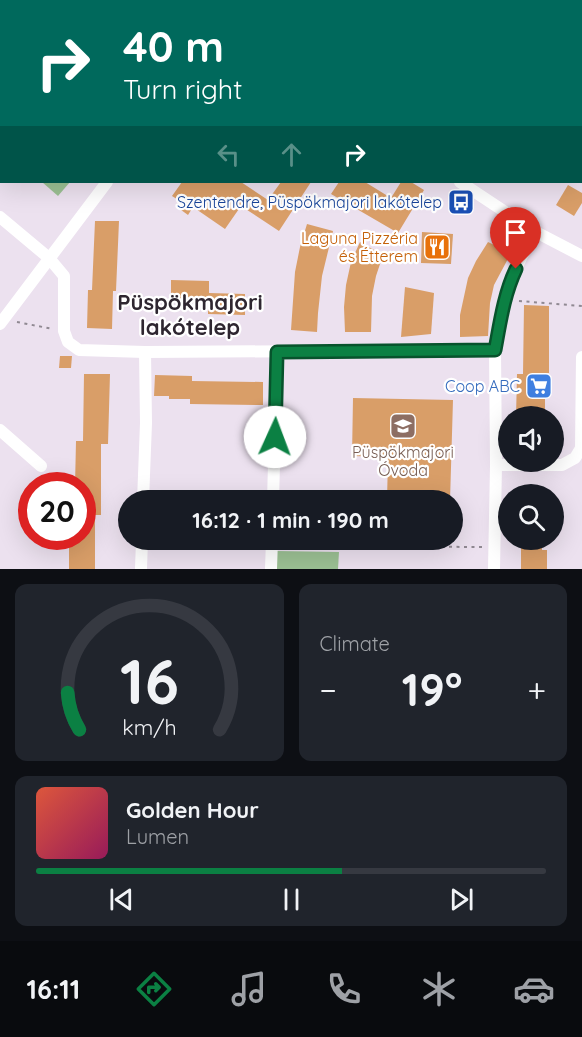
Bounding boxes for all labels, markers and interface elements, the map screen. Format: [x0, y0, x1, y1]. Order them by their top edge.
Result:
text: 40 m [123, 20, 224, 73]
icon: right [24, 24, 102, 102]
text: Turn right [123, 72, 242, 106]
icon: left [212, 138, 245, 171]
icon: ahead [275, 138, 308, 171]
icon: right [338, 138, 371, 171]
bus stop icon: Szentendre, Püspökmajori lakótelep [446, 187, 476, 217]
place label: Szentendre, Püspökmajori lakótelep [177, 192, 442, 212]
pin [490, 207, 541, 269]
icon: arrive [499, 216, 532, 249]
place label: Laguna Pizzéria és Étterem [301, 228, 418, 266]
restaurant icon: Laguna Pizzéria és Étterem [422, 232, 452, 262]
district label: Püspökmajori lakótelep [117, 288, 263, 341]
supermarket icon: Coop ABC [524, 371, 554, 401]
place label: Coop ABC [445, 376, 520, 396]
position arrow [243, 405, 307, 469]
map controls [498, 406, 564, 550]
button: sound [498, 406, 564, 472]
school or university icon: Püspökmajori Óvoda [388, 411, 418, 441]
place label: Püspökmajori Óvoda [352, 442, 454, 480]
speed limit sign: 20 [18, 472, 96, 550]
button: search [498, 484, 564, 550]
text: 16:12 · 1 min · 190 m [192, 506, 389, 534]
text: Climate [320, 631, 390, 656]
text: 16 [120, 642, 179, 720]
text: 19° [402, 661, 462, 717]
text: − [320, 669, 337, 710]
text: + [527, 669, 546, 710]
text: km/h [122, 714, 176, 740]
text: Golden Hour [126, 796, 259, 824]
text: Lumen [126, 824, 189, 849]
icon: previous [105, 883, 138, 916]
icon: pause [275, 883, 308, 916]
icon: next [445, 883, 478, 916]
icon: directions [133, 968, 175, 1010]
icon: music [228, 968, 270, 1010]
icon: phone [323, 968, 365, 1010]
icon: climate [418, 968, 460, 1010]
icon: car [513, 968, 555, 1010]
text: 16:11 [27, 972, 80, 1006]

